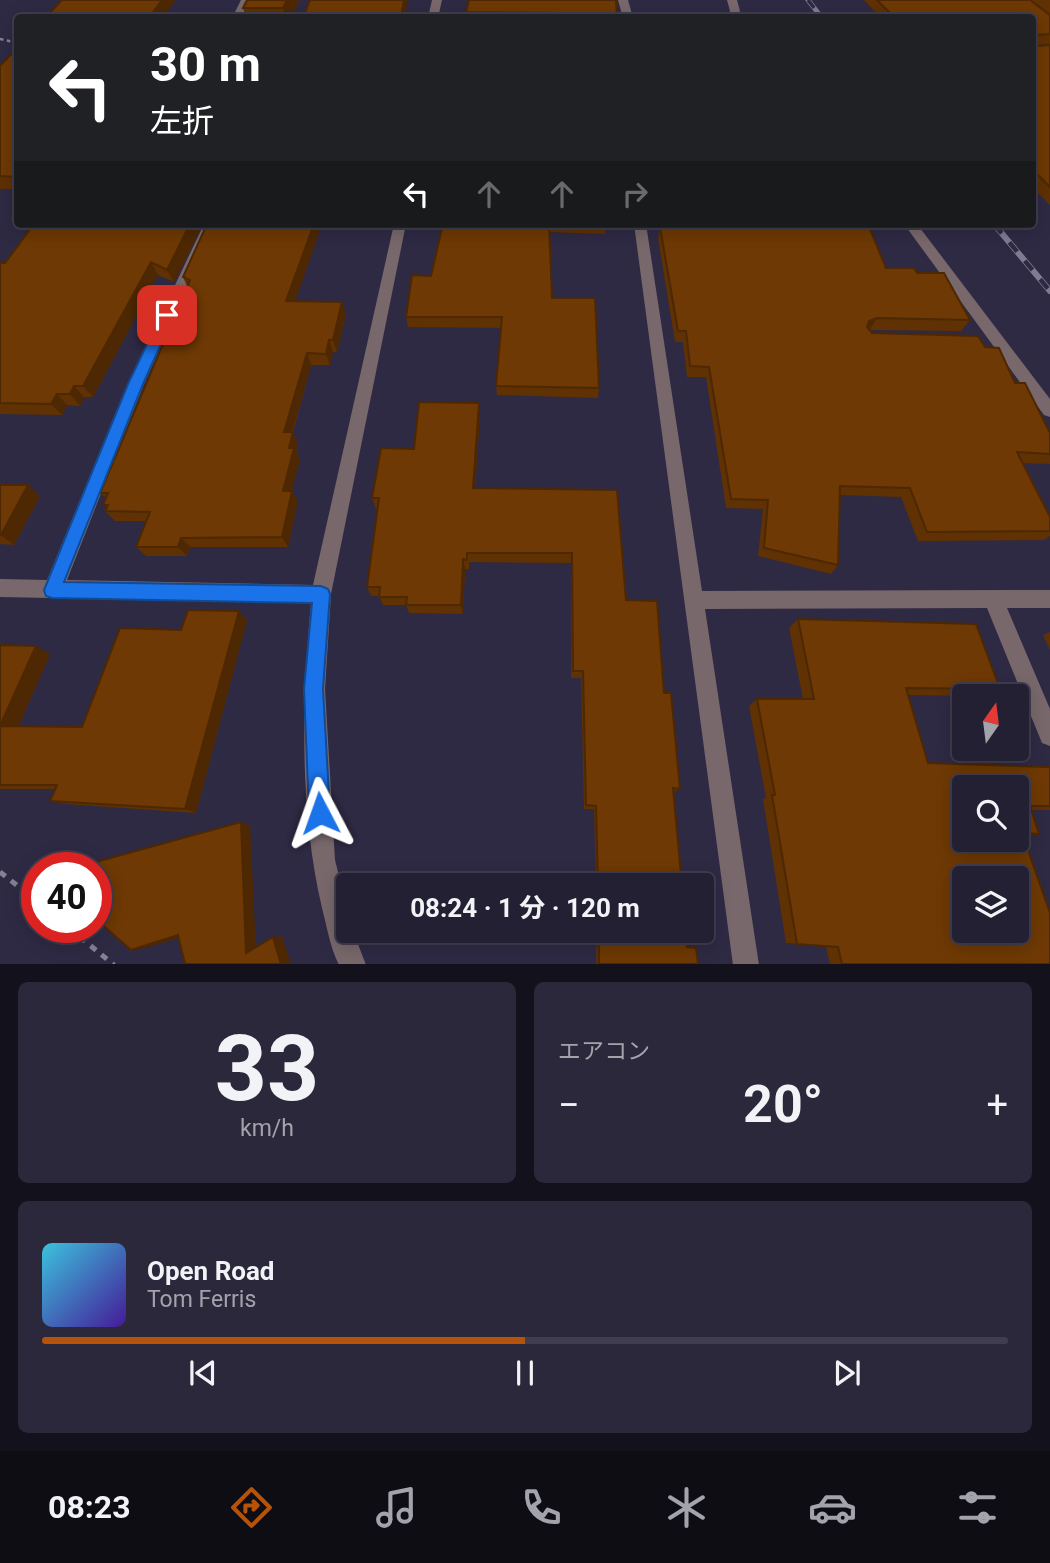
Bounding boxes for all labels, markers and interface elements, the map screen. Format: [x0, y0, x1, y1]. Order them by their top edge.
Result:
text: 30 m [150, 36, 261, 93]
icon: left [35, 42, 126, 133]
text: 左折 [150, 102, 214, 140]
icon: left [397, 175, 435, 213]
icon: ahead [470, 175, 508, 213]
icon: ahead [543, 175, 581, 213]
icon: right [616, 175, 654, 213]
pin [137, 285, 197, 345]
icon: arrive [148, 296, 186, 334]
north arrow [952, 684, 1029, 761]
map controls [952, 684, 1029, 943]
button: search [952, 775, 1029, 852]
position arrow [283, 776, 357, 850]
speed limit sign: 40 [21, 852, 112, 943]
button: layers [952, 866, 1029, 943]
text: 08:24 · 1 分 · 120 m [410, 893, 640, 923]
text: 33 [215, 1016, 319, 1122]
text: エアコン [558, 1038, 650, 1065]
text: 20° [743, 1074, 823, 1135]
text: − [558, 1083, 580, 1127]
text: + [986, 1083, 1008, 1127]
text: km/h [240, 1115, 294, 1142]
text: Open Road [147, 1256, 275, 1286]
text: Tom Ferris [147, 1286, 256, 1313]
icon: previous [184, 1354, 222, 1392]
icon: pause [506, 1354, 544, 1392]
icon: next [828, 1354, 866, 1392]
icon: directions [227, 1483, 276, 1532]
icon: music [372, 1483, 421, 1532]
icon: phone [517, 1483, 566, 1532]
icon: climate [662, 1483, 711, 1532]
icon: car [808, 1483, 857, 1532]
icon: filters [953, 1483, 1002, 1532]
text: 08:23 [48, 1488, 131, 1526]

